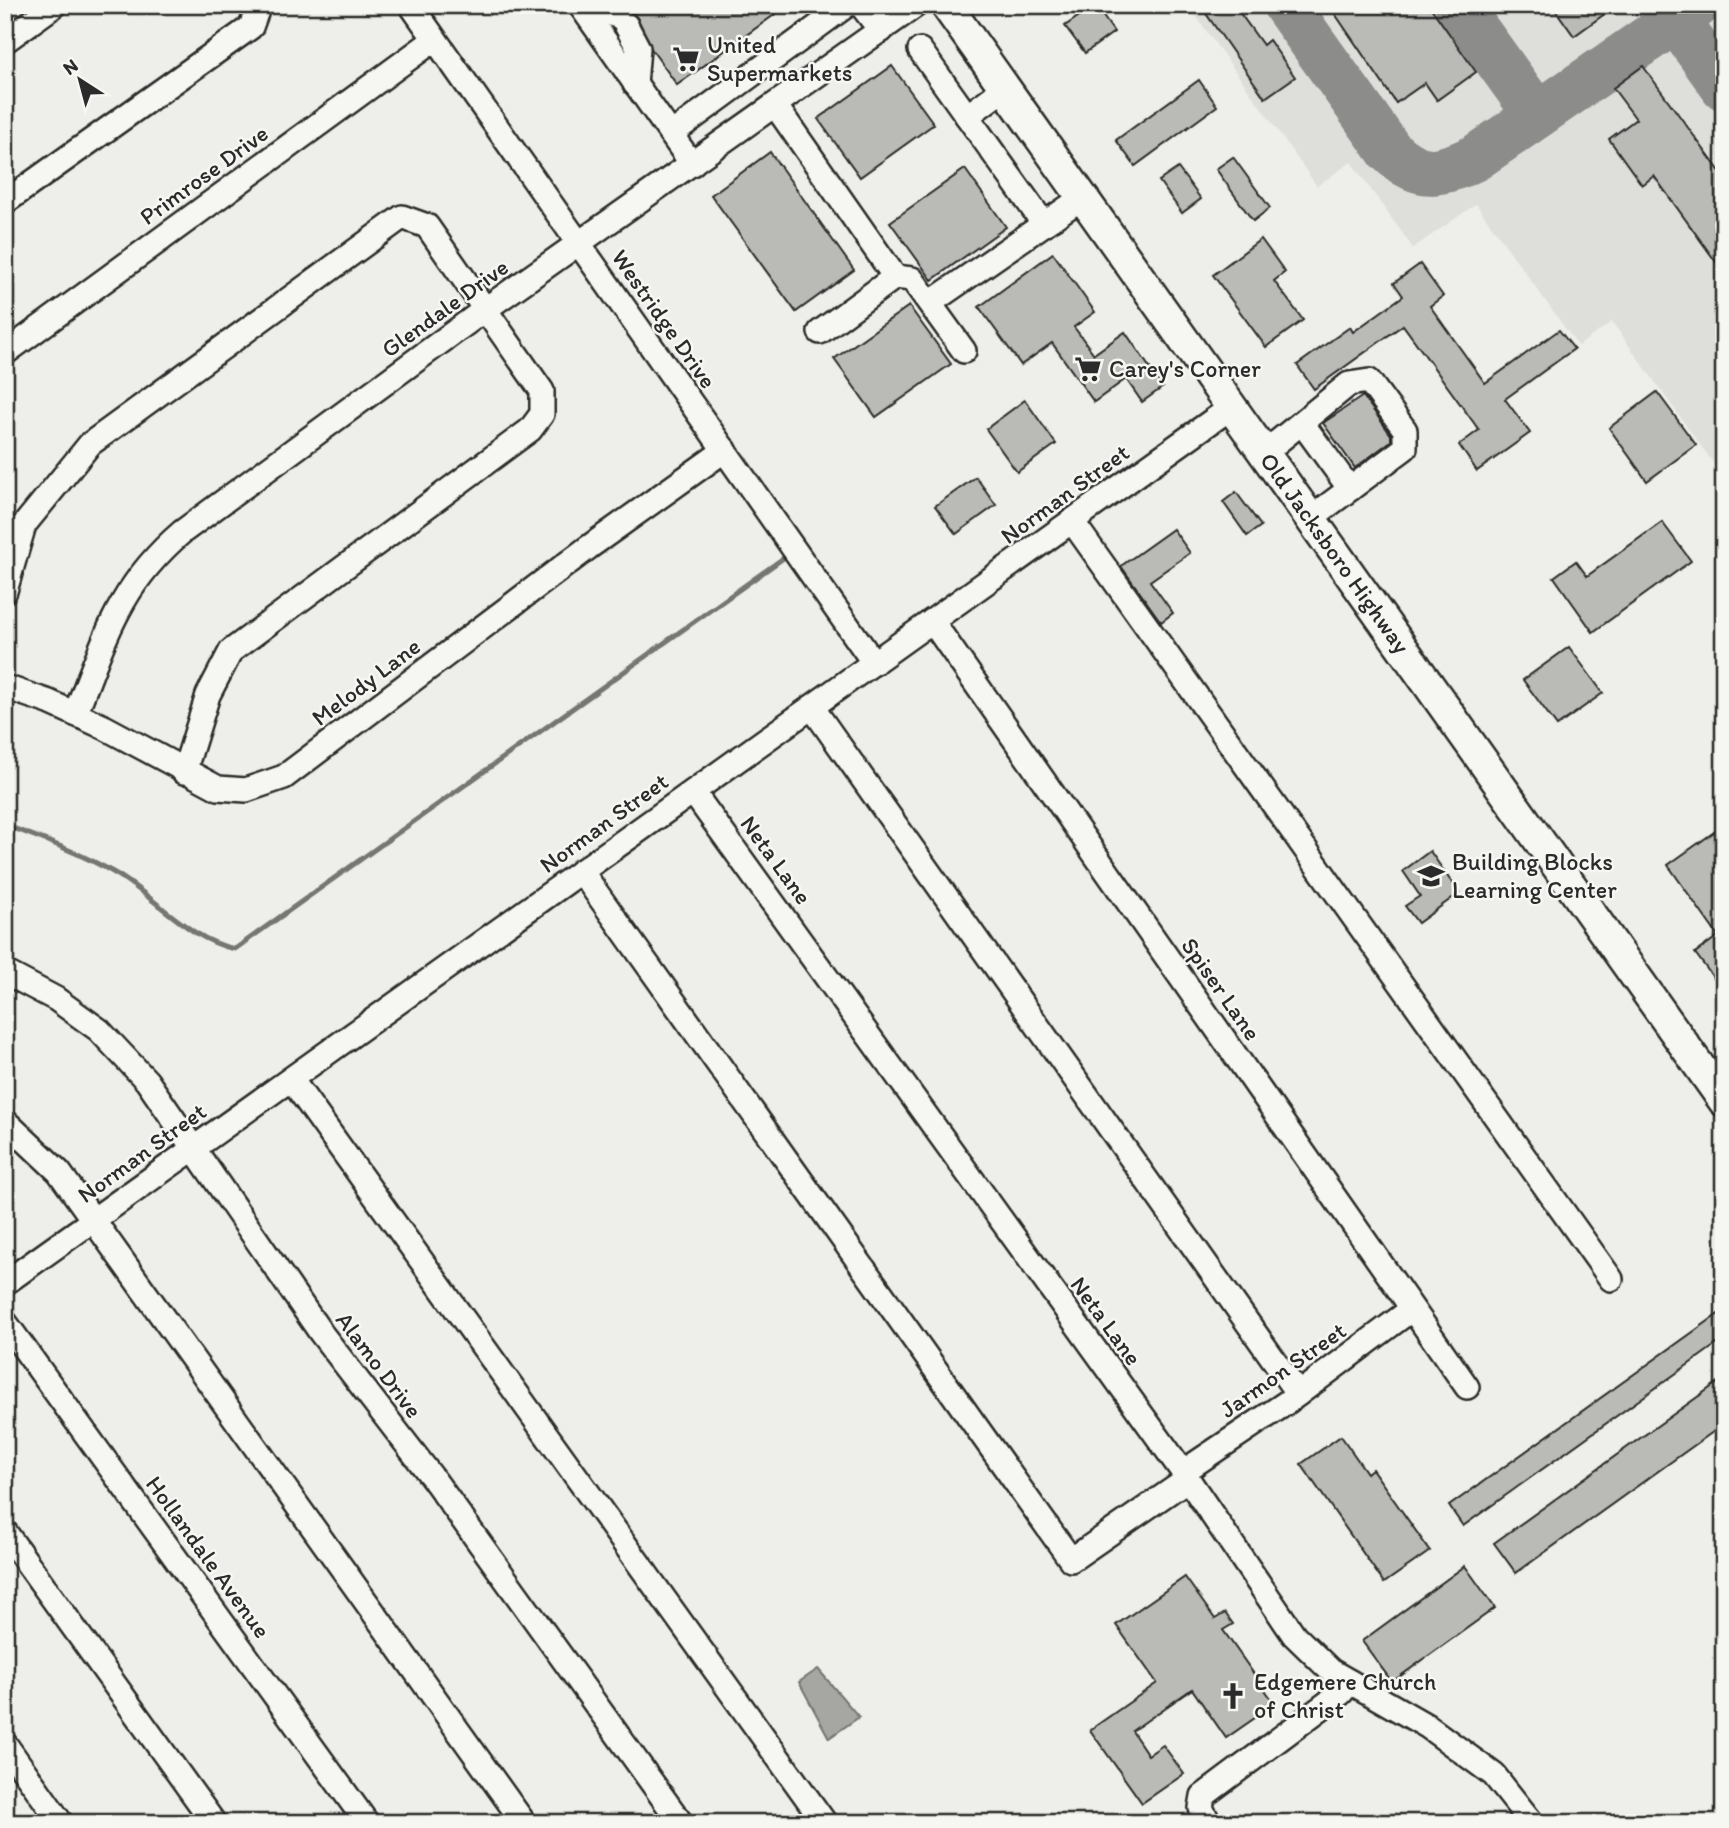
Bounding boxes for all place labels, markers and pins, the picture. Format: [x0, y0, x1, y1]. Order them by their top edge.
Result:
place label: United Supermarkets [707, 30, 853, 87]
supermarket icon: United Supermarkets [671, 44, 701, 74]
supermarket icon: Carey's Corner [1073, 354, 1103, 384]
place label: Carey's Corner [1109, 354, 1261, 383]
place label: Building Blocks Learning Center [1452, 847, 1617, 904]
school or university icon: Building Blocks Learning Center [1416, 861, 1446, 891]
place label: Edgemere Church of Christ [1254, 1667, 1436, 1724]
church icon: Edgemere Church of Christ [1218, 1681, 1248, 1711]

